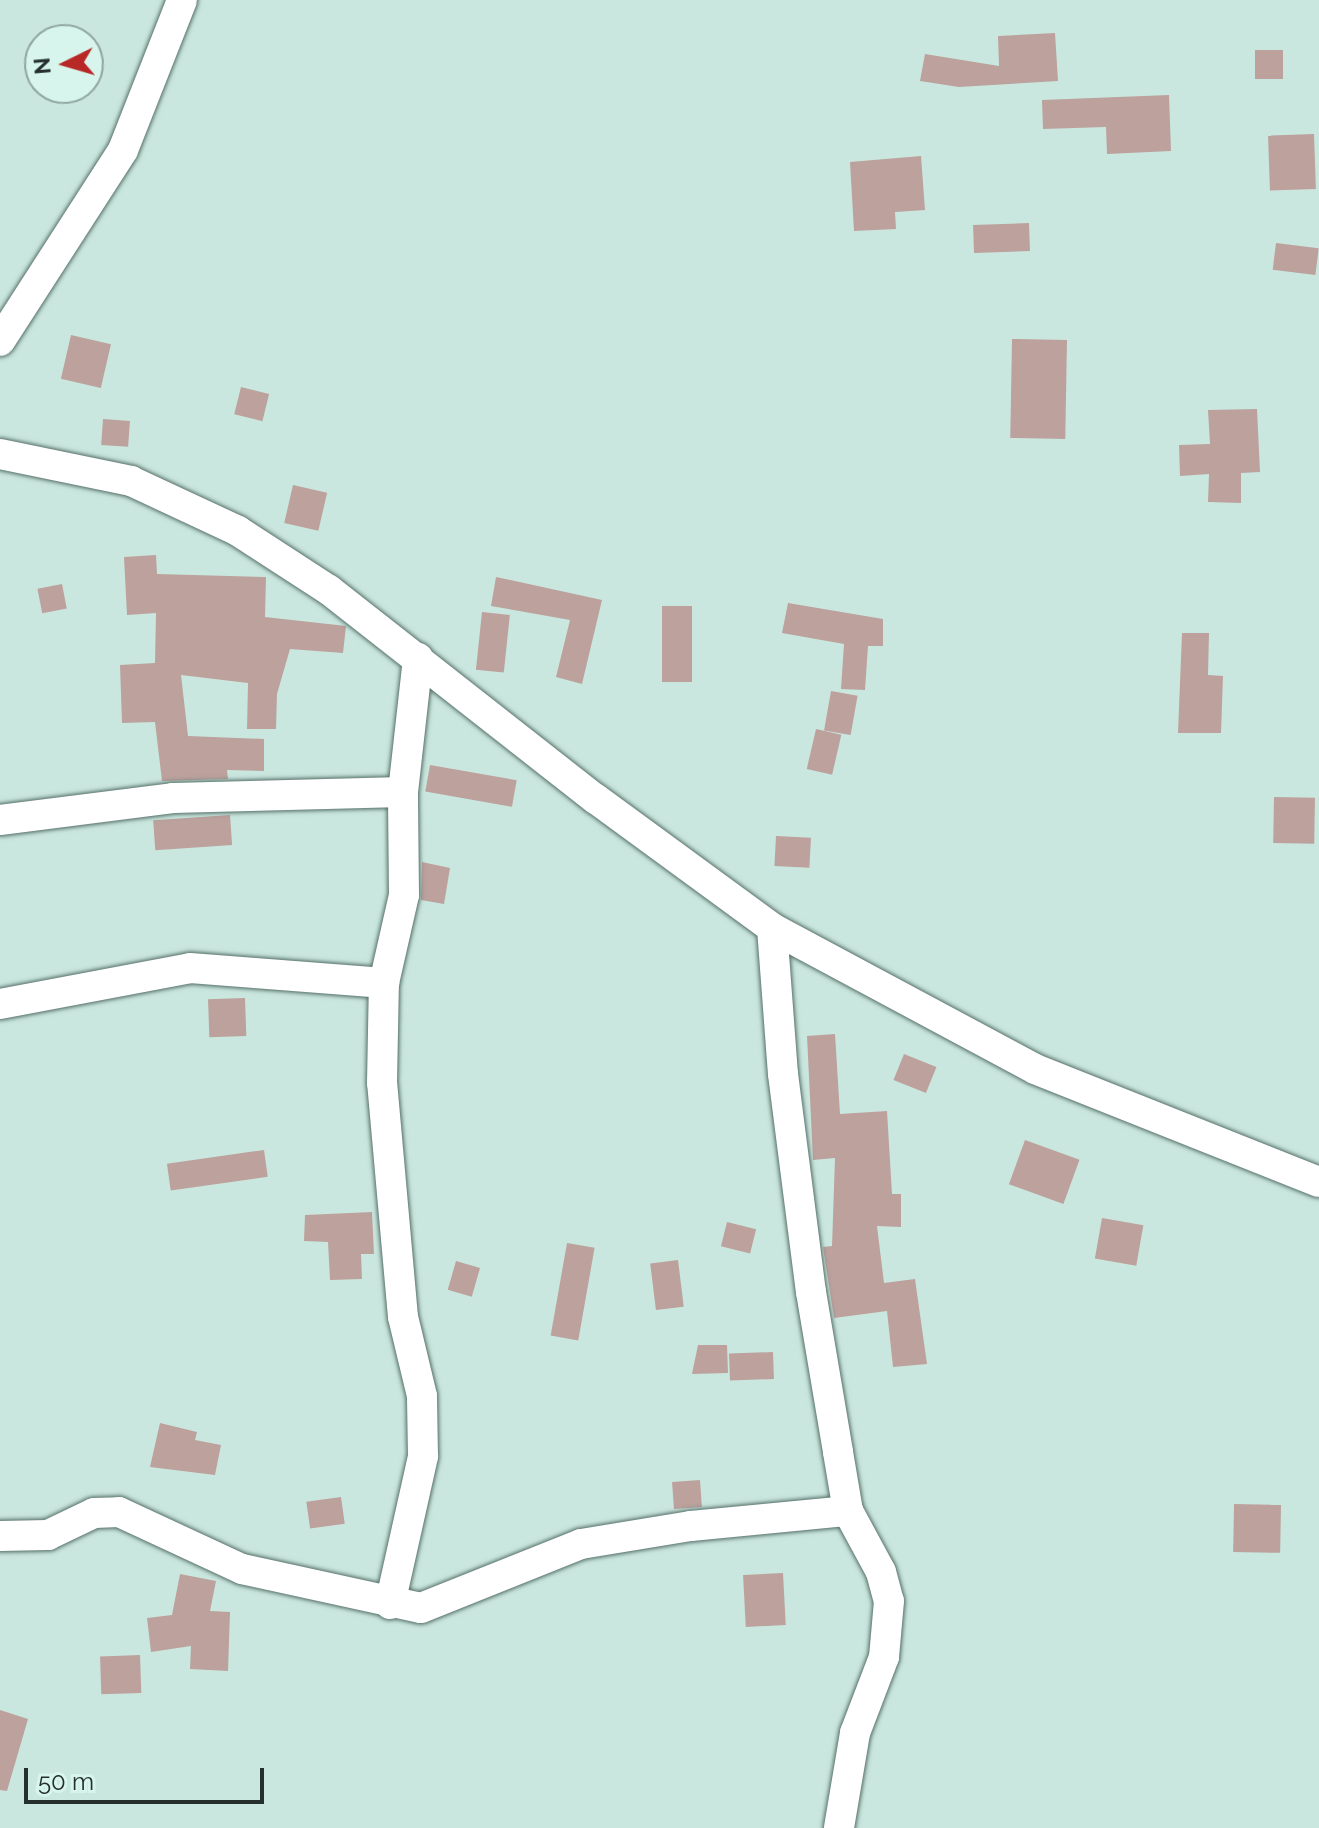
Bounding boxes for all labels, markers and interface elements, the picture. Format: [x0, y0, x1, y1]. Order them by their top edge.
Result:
north arrow [24, 24, 104, 104]
text: N [28, 56, 56, 75]
scale bar [28, 1752, 268, 1802]
text: 50 m [38, 1767, 94, 1796]

